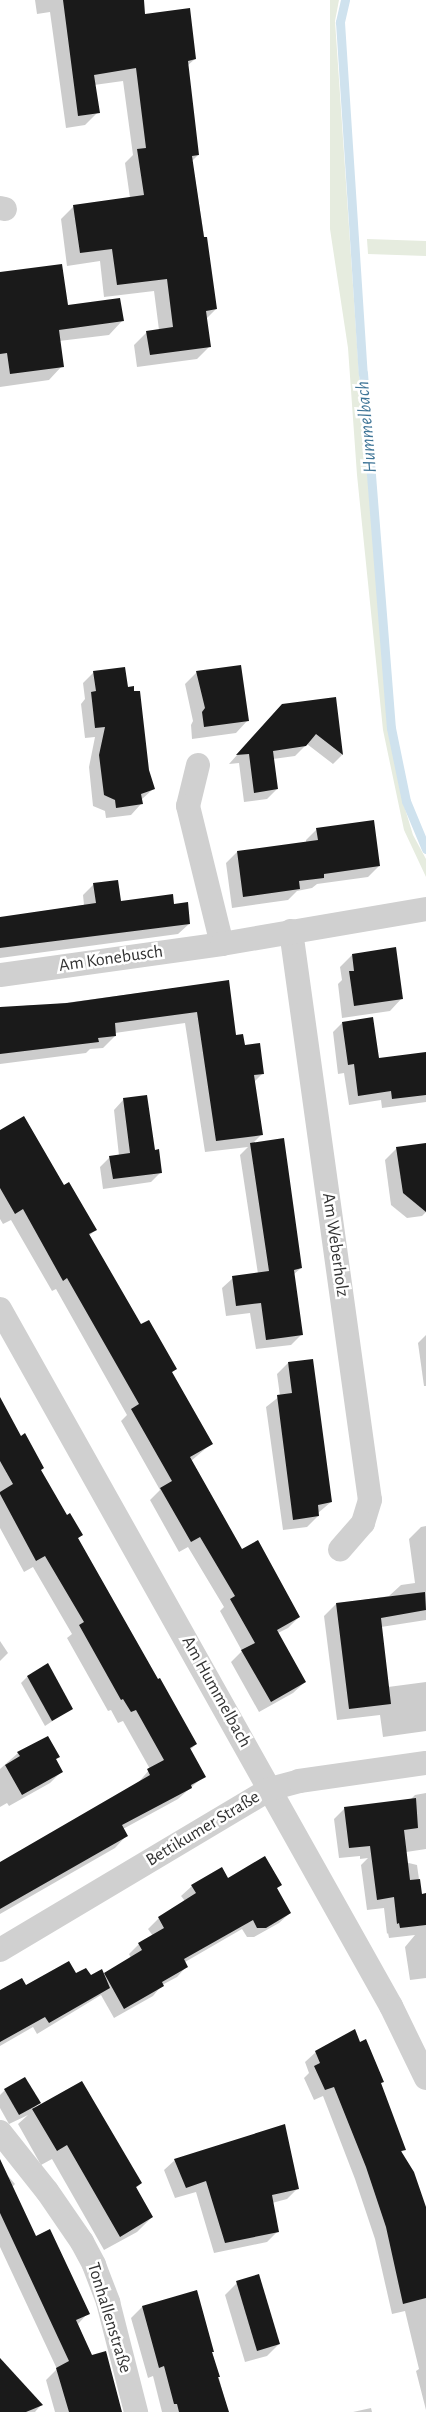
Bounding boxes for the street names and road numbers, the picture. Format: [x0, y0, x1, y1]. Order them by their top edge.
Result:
street label: Am Konebusch [58, 941, 164, 977]
street label: Am Weberholz [317, 1192, 353, 1298]
street label: Am Hummelbach [177, 1633, 255, 1751]
street label: Bettikumer Straße [142, 1787, 264, 1871]
street label: Tonhallenstraße [82, 2260, 136, 2376]

